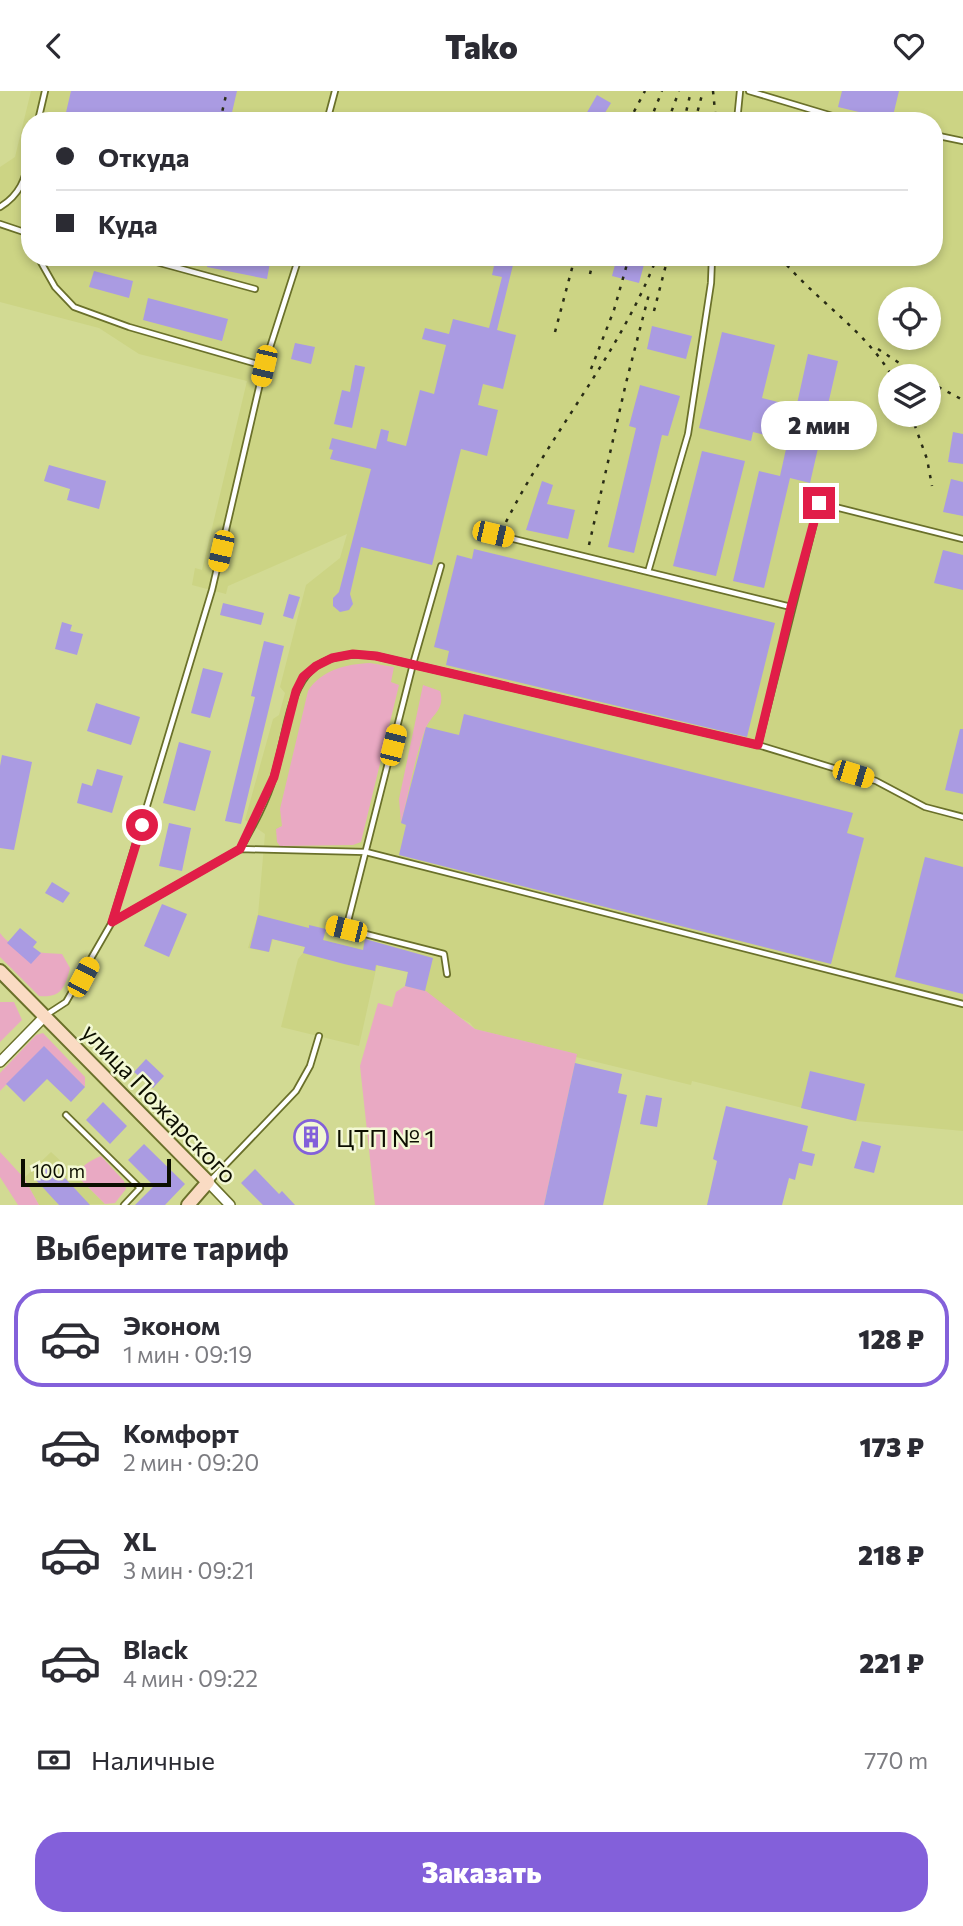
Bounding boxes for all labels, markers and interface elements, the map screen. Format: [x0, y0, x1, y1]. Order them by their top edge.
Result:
text: Tako [445, 26, 518, 66]
icon: back [35, 27, 73, 65]
icon: heart [890, 27, 928, 65]
text: Откуда [98, 141, 189, 172]
text: Куда [98, 208, 158, 239]
map controls [878, 287, 941, 427]
button: locate [878, 287, 941, 350]
car [250, 343, 279, 389]
button: layers [878, 364, 941, 427]
callout: 2 мин [761, 401, 877, 451]
text: 2 мин [788, 411, 850, 439]
route end [803, 487, 835, 519]
car [471, 519, 516, 549]
car [207, 528, 236, 574]
car [378, 722, 409, 768]
car [830, 758, 877, 790]
route start [126, 809, 158, 841]
car [324, 914, 369, 944]
car [64, 954, 103, 1000]
street label: улица Пожарского [76, 1017, 244, 1189]
building icon: ЦТП № 1 [292, 1118, 330, 1156]
place label: ЦТП № 1 [336, 1123, 435, 1152]
scale bar [21, 1156, 172, 1188]
text: 100 m [32, 1159, 85, 1182]
text: Выберите тариф [35, 1227, 289, 1267]
icon: car [39, 1307, 102, 1370]
text: Эконом [123, 1309, 220, 1340]
text: 128 ₽ [858, 1323, 924, 1354]
text: 1 мин · 09:19 [123, 1340, 252, 1368]
icon: car [39, 1415, 102, 1478]
text: Комфорт [123, 1417, 239, 1448]
text: 173 ₽ [859, 1431, 924, 1462]
text: 2 мин · 09:20 [123, 1448, 259, 1476]
icon: car [39, 1523, 102, 1586]
text: XL [123, 1525, 157, 1556]
text: 218 ₽ [858, 1539, 924, 1570]
text: 3 мин · 09:21 [123, 1556, 254, 1584]
icon: car [39, 1631, 102, 1694]
text: Black [123, 1633, 189, 1664]
text: 221 ₽ [859, 1647, 924, 1678]
text: 4 мин · 09:22 [123, 1664, 258, 1692]
icon: cash [35, 1741, 73, 1779]
text: Наличные [91, 1744, 215, 1775]
text: 770 m [864, 1746, 928, 1774]
button: Заказать [35, 1832, 928, 1912]

